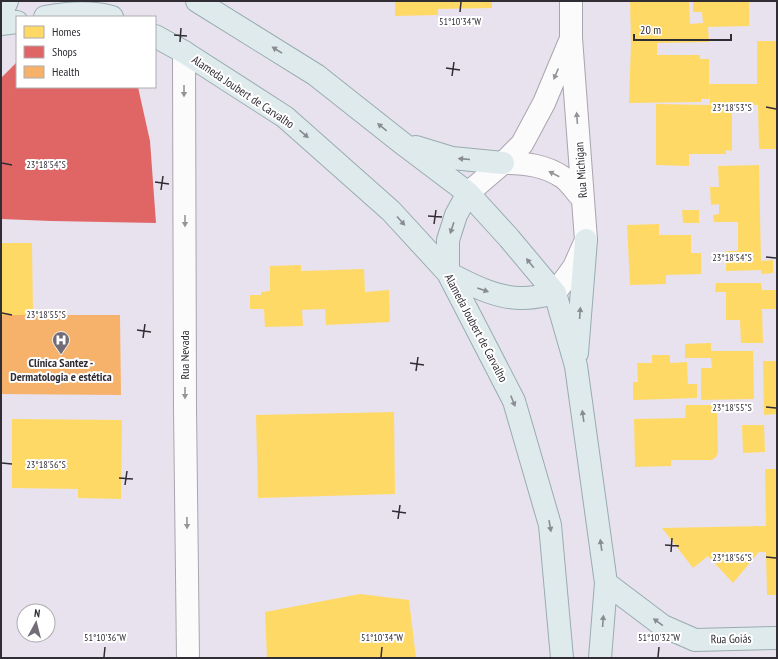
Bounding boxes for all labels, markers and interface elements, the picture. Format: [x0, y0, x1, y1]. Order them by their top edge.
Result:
text: 51°10'34"W [439, 15, 481, 28]
legend [16, 16, 156, 88]
scale bar [634, 16, 731, 42]
text: 20 m [640, 22, 661, 37]
text: Homes [52, 24, 80, 39]
text: Shops [52, 44, 77, 59]
one-way arrow [271, 47, 283, 54]
street label: Alameda Joubert de Carvalho [189, 52, 297, 131]
text: Health [52, 64, 80, 79]
one-way arrow [553, 68, 559, 79]
one-way arrow [181, 85, 187, 98]
text: 23°18'53"S [712, 101, 752, 114]
one-way arrow [574, 112, 581, 124]
one-way arrow [376, 123, 387, 131]
one-way arrow [299, 130, 309, 139]
street label: Rua Michigan [571, 142, 590, 198]
one-way arrow [458, 156, 470, 163]
text: 23°18'54"S [26, 158, 66, 171]
one-way arrow [549, 170, 560, 177]
one-way arrow [182, 215, 188, 228]
one-way arrow [396, 216, 405, 226]
one-way arrow [449, 223, 455, 235]
text: 23°18'54"S [712, 251, 752, 264]
one-way arrow [526, 258, 534, 269]
street label: Alameda Joubert de Carvalho [442, 271, 511, 384]
one-way arrow [478, 287, 490, 293]
one-way arrow [577, 307, 584, 319]
text: 23°18'55"S [26, 308, 66, 321]
hospital icon: Clínica Santez - Dermatologia e estética [51, 330, 71, 355]
street label: Rua Nevada [177, 330, 192, 379]
place label: Clínica Santez - Dermatologia e estética [10, 355, 112, 384]
one-way arrow [182, 387, 188, 400]
one-way arrow [510, 396, 516, 407]
text: 23°18'55"S [712, 401, 752, 414]
one-way arrow [580, 410, 586, 422]
text: 23°18'56"S [26, 458, 66, 471]
one-way arrow [184, 517, 190, 530]
one-way arrow [547, 520, 553, 532]
one-way arrow [598, 539, 604, 551]
text: 23°18'56"S [712, 551, 752, 564]
north arrow [16, 603, 56, 643]
text: N [33, 606, 41, 620]
one-way arrow [600, 615, 606, 627]
one-way arrow [653, 618, 664, 626]
text: 51°10'36"W [84, 631, 126, 644]
text: 51°10'34"W [361, 631, 403, 644]
text: 51°10'32"W [638, 631, 680, 644]
street label: Rua Goiás [710, 631, 752, 646]

